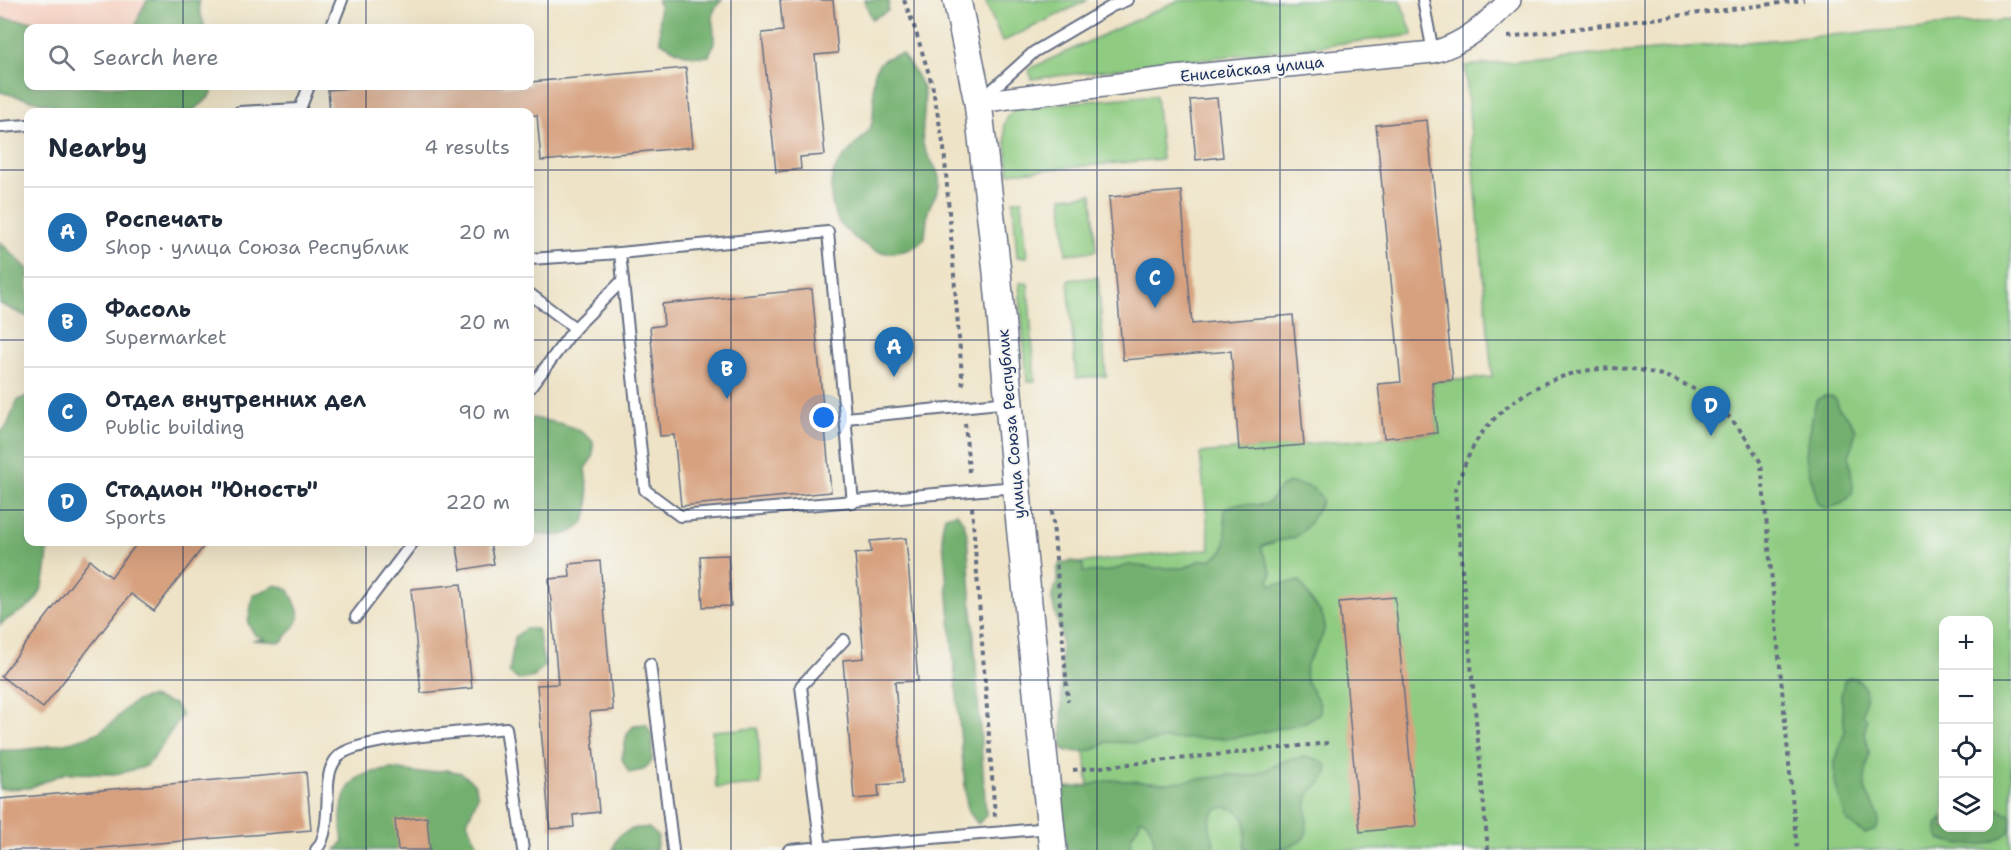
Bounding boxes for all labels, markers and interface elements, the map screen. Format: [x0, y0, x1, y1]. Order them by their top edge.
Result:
search box [24, 24, 534, 90]
icon: search [45, 41, 78, 74]
text: Search here [93, 43, 219, 72]
street label: Енисейская улица [1179, 51, 1325, 87]
text: Nearby [48, 130, 147, 165]
text: 4 results [424, 134, 510, 160]
text: Роспечать [105, 205, 223, 234]
text: A [60, 219, 75, 245]
text: 20 m [459, 219, 510, 245]
text: Shop · улица Союза Республик [105, 234, 409, 260]
pin: C [1136, 258, 1174, 308]
text: Фасоль [105, 295, 191, 324]
text: B [61, 309, 74, 335]
text: 20 m [459, 309, 510, 335]
text: Supermarket [105, 324, 227, 350]
pin: A [874, 328, 914, 377]
street label: улица Союза Республик [992, 328, 1030, 520]
pin: B [708, 350, 746, 399]
text: Отдел внутренних дел [105, 385, 366, 414]
pin: D [1692, 386, 1730, 436]
text: C [61, 399, 74, 425]
text: 90 m [458, 399, 510, 425]
your location [809, 403, 838, 432]
text: Public building [105, 414, 244, 440]
text: Стадион "Юность" [105, 475, 318, 504]
text: D [60, 489, 75, 515]
text: 220 m [446, 489, 510, 515]
text: Sports [105, 504, 166, 530]
map controls [1939, 616, 1993, 832]
button: + [1939, 616, 1993, 670]
button: − [1939, 670, 1993, 724]
button: locate [1939, 724, 1993, 778]
button: layers [1939, 778, 1993, 832]

